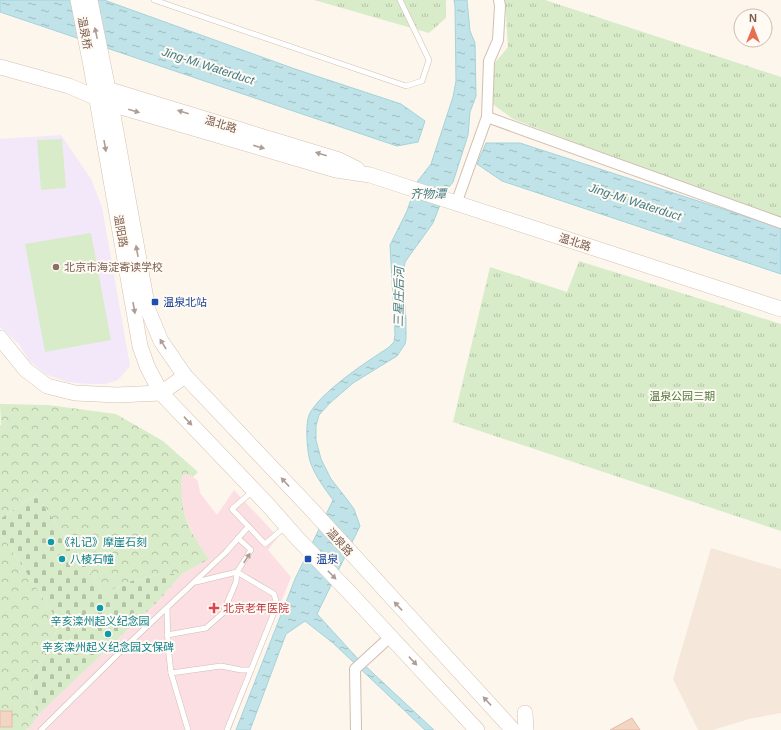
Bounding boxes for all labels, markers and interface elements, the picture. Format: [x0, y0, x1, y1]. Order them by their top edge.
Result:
north arrow [733, 8, 773, 48]
text: N [749, 12, 757, 24]
street label: 温泉桥 [76, 16, 94, 50]
one-way arrow [93, 26, 99, 39]
water label: Jing-Mi Waterduct [159, 44, 257, 88]
one-way arrow [128, 108, 140, 114]
one-way arrow [177, 109, 189, 115]
street label: 温北路 [203, 113, 239, 135]
one-way arrow [103, 140, 109, 152]
one-way arrow [253, 144, 265, 150]
one-way arrow [315, 151, 327, 157]
water label: Jing-Mi Waterduct [586, 180, 684, 224]
water label: 齐物潭 [410, 187, 448, 201]
street label: 温阳路 [112, 214, 130, 248]
street label: 温北路 [557, 231, 593, 253]
one-way arrow [133, 244, 139, 257]
place label: 北京市海淀寄读学校 [64, 261, 163, 273]
marker: 北京市海淀寄读学校 [51, 262, 61, 272]
water label: 三星庄后河 [391, 265, 407, 327]
place label: 温泉北站 [163, 296, 207, 308]
marker: 温泉北站 [150, 297, 160, 307]
one-way arrow [131, 302, 137, 314]
one-way arrow [159, 339, 167, 349]
park label: 温泉公园三期 [649, 390, 715, 402]
one-way arrow [183, 416, 193, 426]
one-way arrow [280, 477, 290, 487]
street label: 温泉路 [324, 525, 356, 559]
place label: 《礼记》摩崖石刻 [59, 536, 147, 548]
marker: 《礼记》摩崖石刻 [46, 537, 56, 547]
one-way arrow [243, 552, 250, 563]
place label: 温泉 [316, 552, 338, 566]
place label: 八棱石幢 [70, 553, 114, 565]
marker: 八棱石幢 [57, 554, 67, 564]
marker: 温泉 [303, 554, 313, 564]
one-way arrow [327, 570, 337, 580]
one-way arrow [394, 601, 403, 611]
marker: 北京老年医院 [208, 602, 220, 614]
place label: 北京老年医院 [223, 602, 289, 614]
marker: 辛亥滦州起义纪念园 [95, 603, 105, 613]
place label: 辛亥滦州起义纪念园 [51, 615, 150, 627]
marker: 辛亥滦州起义纪念园文保碑 [103, 629, 113, 639]
place label: 辛亥滦州起义纪念园文保碑 [42, 641, 174, 653]
one-way arrow [408, 656, 417, 666]
one-way arrow [482, 696, 491, 706]

